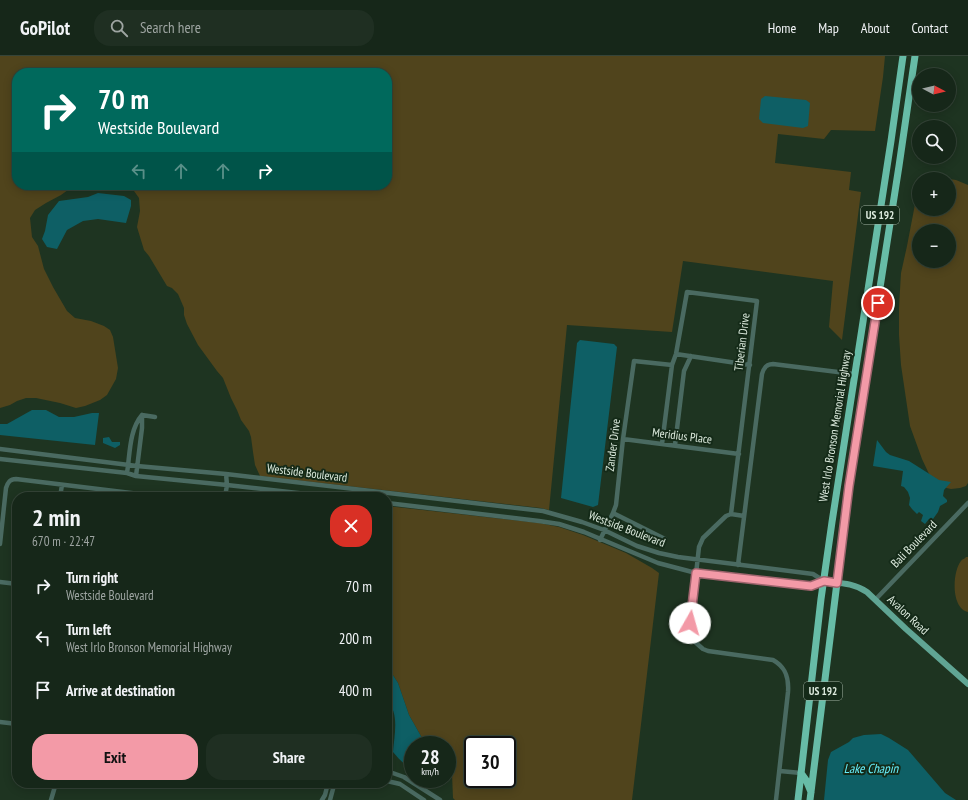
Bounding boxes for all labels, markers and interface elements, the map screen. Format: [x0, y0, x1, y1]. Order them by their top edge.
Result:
search box [94, 10, 374, 46]
text: GoPilot [20, 16, 70, 40]
icon: search [108, 17, 130, 39]
text: Search here [140, 18, 201, 37]
text: Home [768, 19, 796, 37]
text: Map [818, 19, 839, 37]
text: About [861, 19, 890, 37]
text: Contact [912, 19, 948, 37]
north arrow [912, 68, 956, 112]
map controls [912, 68, 956, 268]
text: 70 m [98, 80, 149, 117]
icon: right [32, 84, 84, 136]
text: Westside Boulevard [98, 116, 219, 139]
button: search [912, 120, 956, 164]
icon: left [128, 160, 150, 182]
icon: ahead [170, 160, 192, 182]
icon: ahead [212, 160, 234, 182]
icon: right [254, 160, 276, 182]
button: + [912, 172, 956, 216]
road number: US 192 [861, 206, 899, 224]
button: − [912, 224, 956, 268]
pin [861, 286, 895, 320]
icon: arrive [867, 292, 889, 314]
street label: Tiberian Drive [730, 312, 753, 372]
street label: West Irlo Bronson Memorial Highway [815, 349, 854, 503]
street label: Zander Drive [602, 418, 623, 472]
street label: Meridius Place [651, 424, 713, 447]
street label: Westside Boulevard [266, 460, 348, 485]
text: 2 min [32, 502, 80, 533]
button: close [330, 505, 372, 547]
street label: Westside Boulevard [587, 507, 668, 550]
street label: Bali Boulevard [887, 517, 940, 570]
text: 670 m · 22:47 [32, 533, 95, 550]
text: Turn right [66, 568, 118, 587]
icon: right [32, 575, 54, 597]
text: 70 m [346, 577, 372, 596]
text: Westside Boulevard [66, 587, 154, 604]
street label: Avalon Road [885, 592, 932, 638]
position arrow [669, 602, 711, 644]
text: Turn left [66, 620, 111, 639]
icon: left [32, 627, 54, 649]
text: 200 m [339, 629, 372, 648]
text: West Irlo Bronson Memorial Highway [66, 639, 232, 656]
icon: arrive [32, 679, 54, 701]
text: Arrive at destination [66, 681, 175, 700]
text: 400 m [339, 681, 372, 700]
road number: US 192 [804, 682, 842, 700]
button: Exit [32, 734, 198, 780]
button: Share [206, 734, 372, 780]
speed limit sign: 30 [464, 736, 516, 788]
text: 28 [420, 744, 440, 770]
water label: Lake Chapin [844, 760, 900, 777]
text: km/h [421, 765, 439, 778]

